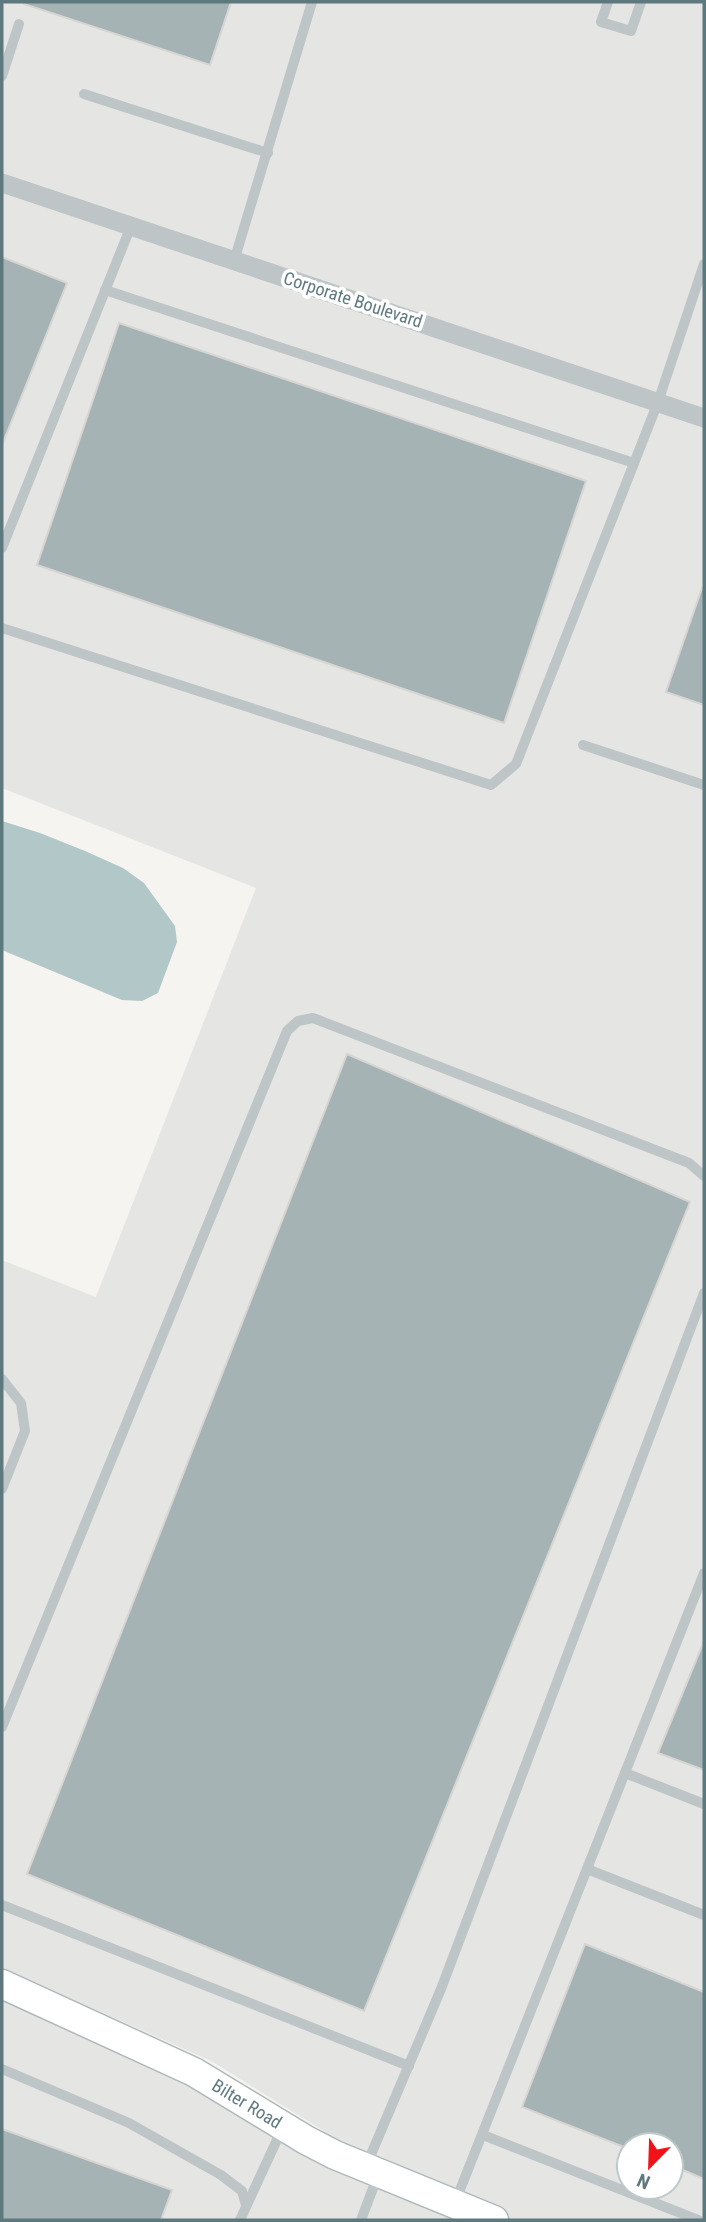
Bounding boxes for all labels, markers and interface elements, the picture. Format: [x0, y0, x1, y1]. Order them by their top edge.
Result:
street label: Corporate Boulevard [281, 267, 425, 332]
street label: Bilter Road [208, 2075, 286, 2133]
north arrow [615, 2131, 685, 2201]
text: N [634, 2168, 653, 2194]

